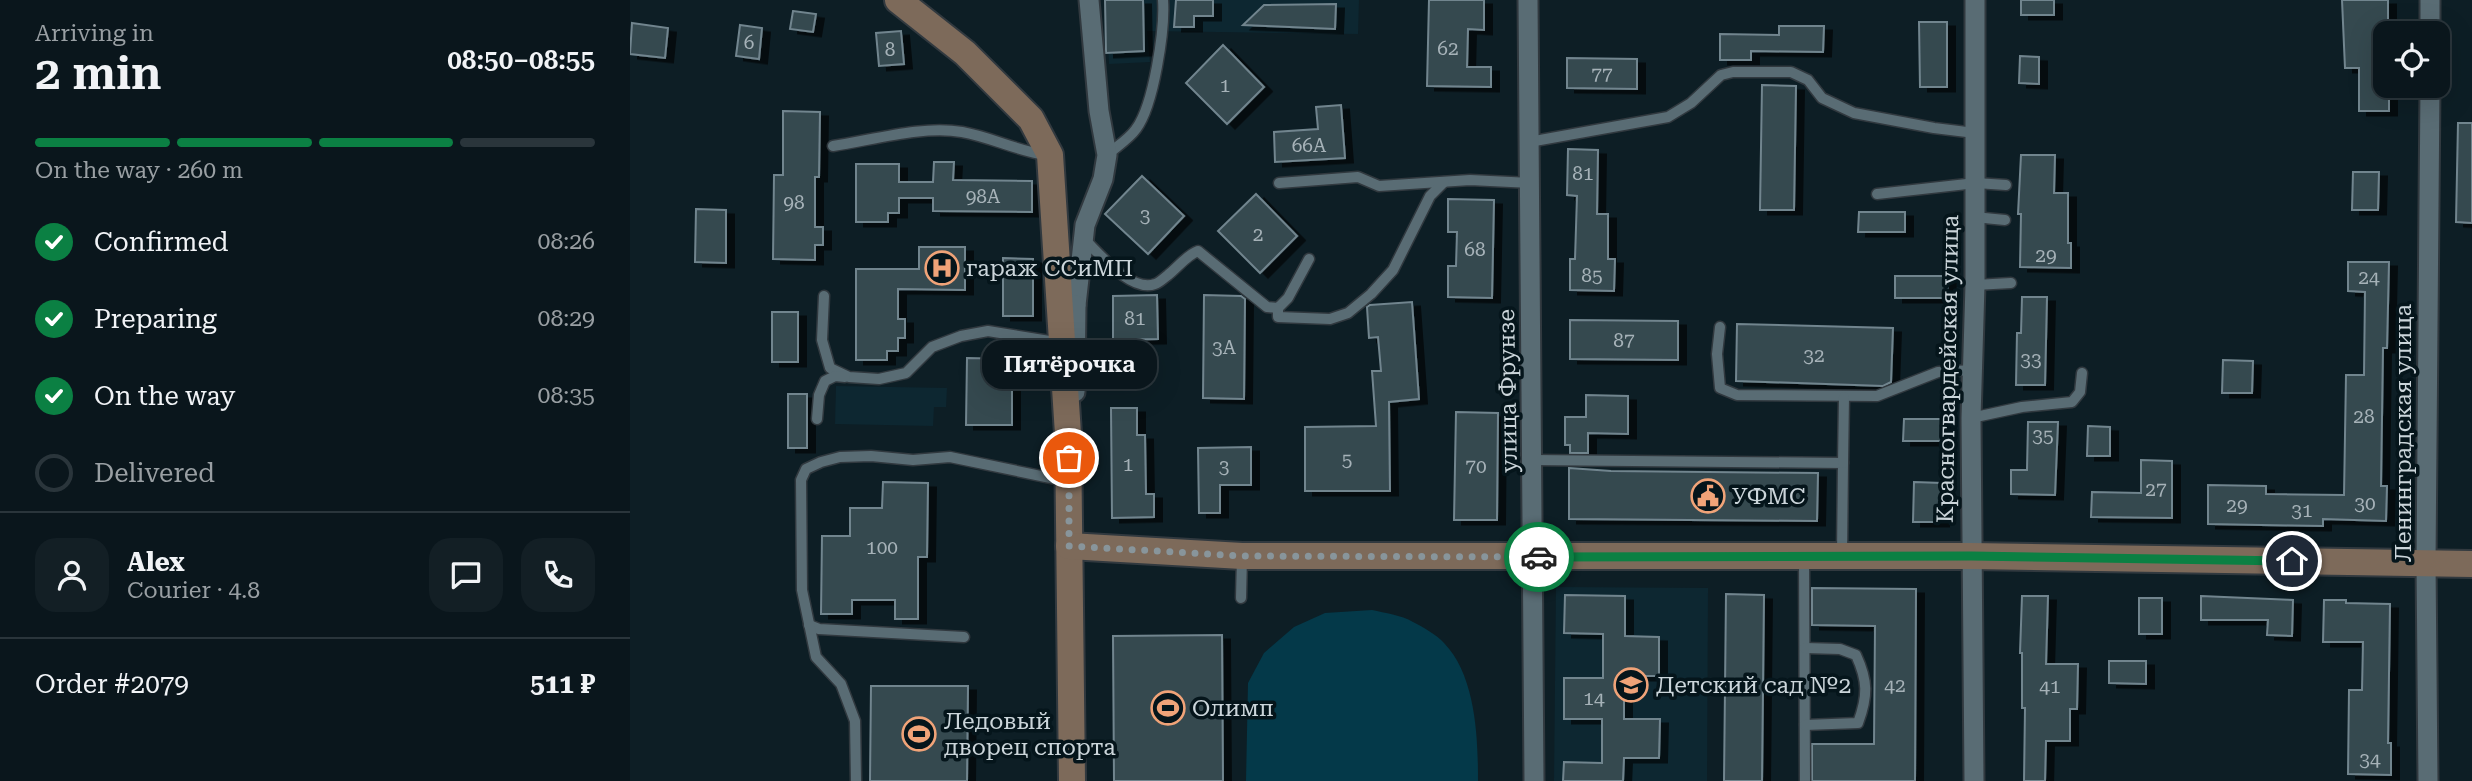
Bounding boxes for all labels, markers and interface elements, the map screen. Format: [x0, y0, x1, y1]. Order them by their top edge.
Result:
text: Arriving in [35, 20, 154, 47]
map controls [2373, 21, 2450, 98]
button: locate [2373, 21, 2450, 98]
house number: 6 [744, 31, 754, 54]
house number: 62 [1437, 37, 1459, 60]
house number: 8 [885, 38, 895, 61]
text: 08:50–08:55 [447, 45, 595, 75]
text: 2 min [35, 46, 162, 100]
house number: 77 [1591, 63, 1613, 86]
house number: 1 [1220, 74, 1230, 97]
house number: 66А [1292, 134, 1327, 157]
text: On the way · 260 m [35, 157, 243, 184]
house number: 81 [1572, 162, 1594, 185]
house number: 98А [966, 185, 1001, 208]
house number: 98 [783, 191, 805, 214]
house number: 3 [1140, 204, 1150, 227]
street label: Красногвардейская улица [1932, 214, 1964, 523]
icon: check [35, 223, 73, 261]
house number: 2 [1253, 223, 1263, 246]
text: Confirmed [94, 227, 229, 257]
text: 08:26 [538, 228, 595, 255]
house number: 68 [1464, 238, 1486, 261]
house number: 29 [2035, 244, 2057, 267]
hospital icon: гараж ССиМП [923, 249, 961, 287]
place label: гараж ССиМП [966, 255, 1133, 282]
house number: 85 [1581, 264, 1603, 287]
house number: 24 [2358, 266, 2380, 289]
icon: check [35, 300, 73, 338]
text: Preparing [94, 304, 217, 334]
street label: Ленинградская улица [2390, 304, 2417, 562]
text: 08:29 [538, 305, 595, 332]
house number: 81 [1124, 307, 1146, 330]
street label: улица Фрунзе [1493, 309, 1523, 473]
house number: 87 [1613, 329, 1635, 352]
house number: 3А [1212, 336, 1237, 359]
callout: Пятёрочка [982, 339, 1156, 388]
house number: 32 [1803, 344, 1825, 367]
house number: 33 [2020, 348, 2042, 371]
text: Пятёрочка [1004, 351, 1135, 378]
icon: check [35, 377, 73, 415]
text: On the way [94, 381, 235, 411]
text: 08:35 [538, 382, 595, 409]
house number: 28 [2353, 405, 2375, 428]
house number: 35 [2032, 424, 2054, 447]
pin [1039, 428, 1099, 488]
icon: bag [1050, 439, 1088, 477]
house number: 5 [1342, 448, 1352, 471]
house number: 1 [1123, 453, 1133, 476]
house number: 3 [1219, 455, 1229, 478]
house number: 70 [1465, 455, 1487, 478]
text: Delivered [94, 458, 215, 488]
public building icon: УФМС [1689, 477, 1727, 515]
house number: 27 [2145, 478, 2167, 501]
place label: УФМС [1732, 483, 1805, 510]
house number: 30 [2354, 492, 2376, 515]
house number: 29 [2226, 494, 2248, 517]
house number: 31 [2291, 499, 2313, 522]
courier [1504, 522, 1574, 592]
pin [2262, 531, 2322, 591]
house number: 100 [866, 536, 898, 559]
button: person [35, 538, 109, 612]
button: chat [429, 538, 503, 612]
button: phone [521, 538, 595, 612]
icon: car [1520, 538, 1558, 576]
icon: home [2273, 542, 2311, 580]
text: Alex [127, 547, 185, 577]
text: Courier · 4.8 [127, 577, 260, 604]
school or university icon: Детский сад №2 [1612, 666, 1650, 704]
text: Order #2079 [35, 669, 189, 699]
text: 511 ₽ [530, 669, 595, 699]
place label: Детский сад №2 [1656, 672, 1851, 699]
house number: 42 [1884, 674, 1906, 697]
house number: 41 [2039, 675, 2061, 698]
house number: 14 [1583, 687, 1605, 710]
sports icon: Олимп [1149, 689, 1187, 727]
place label: Олимп [1192, 695, 1274, 722]
place label: Ледовый дворец спорта [944, 708, 1116, 761]
sports icon: Ледовый дворец спорта [900, 715, 938, 753]
house number: 34 [2359, 748, 2381, 771]

